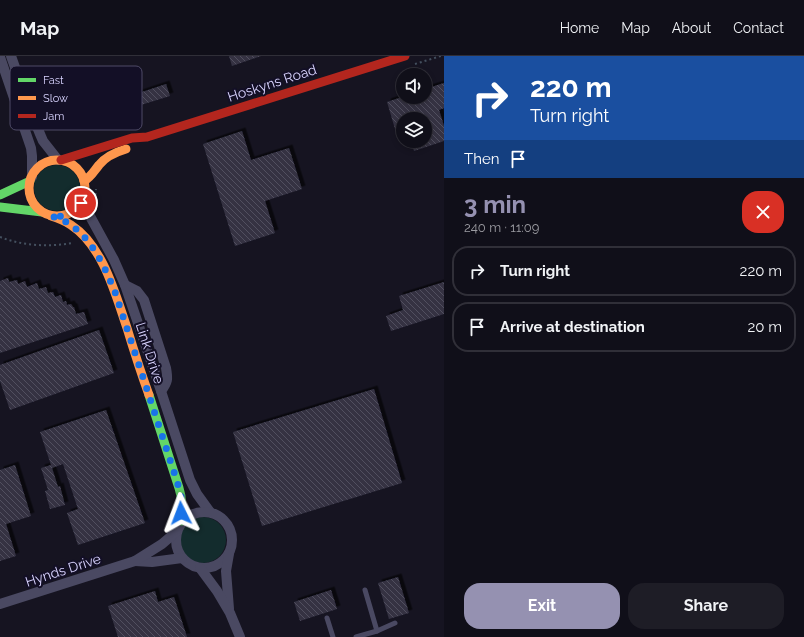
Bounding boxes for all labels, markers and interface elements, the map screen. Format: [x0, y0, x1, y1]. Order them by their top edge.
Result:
text: Map [20, 17, 59, 39]
text: Home [560, 20, 599, 36]
text: Map [621, 20, 650, 36]
text: About [672, 20, 711, 36]
text: Contact [733, 20, 784, 36]
street label: Hoskyns Road [226, 61, 318, 105]
legend [10, 66, 142, 130]
map controls [396, 68, 432, 148]
button: sound [396, 68, 432, 104]
text: 220 m [530, 71, 612, 104]
icon: right [464, 72, 516, 124]
text: Fast [43, 74, 64, 87]
text: Slow [43, 92, 68, 105]
text: Turn right [530, 105, 609, 126]
text: Jam [43, 110, 64, 123]
button: layers [396, 112, 432, 148]
icon: arrive [507, 148, 529, 170]
text: Then [464, 150, 499, 168]
pin [64, 186, 98, 220]
text: 3 min [464, 190, 526, 219]
button: close [742, 191, 784, 233]
icon: arrive [70, 192, 92, 214]
text: 240 m · 11:09 [464, 220, 539, 235]
icon: right [466, 260, 488, 282]
text: Turn right [500, 262, 570, 280]
text: 220 m [740, 262, 782, 280]
icon: arrive [466, 316, 488, 338]
text: Arrive at destination [500, 318, 645, 336]
text: 20 m [747, 318, 782, 336]
street label: Link Drive [133, 320, 167, 386]
position arrow [160, 492, 202, 534]
street label: Hynds Drive [23, 550, 103, 590]
button: Exit [464, 583, 620, 629]
button: Share [628, 583, 784, 629]

